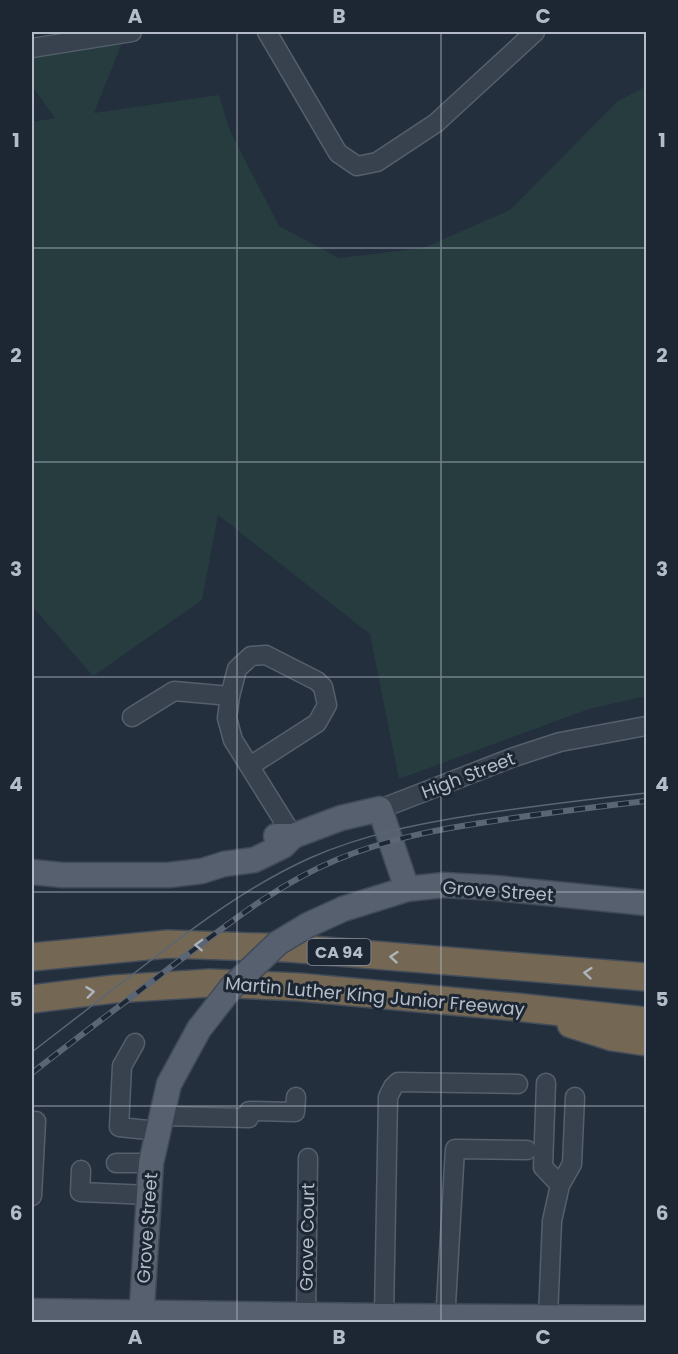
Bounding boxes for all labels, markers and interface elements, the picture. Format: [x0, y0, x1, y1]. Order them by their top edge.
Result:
text: A [128, 2, 143, 30]
text: B [332, 2, 346, 30]
text: C [535, 2, 551, 30]
text: 1 [12, 126, 20, 154]
text: 1 [658, 126, 666, 154]
text: 2 [10, 341, 22, 369]
text: 2 [656, 341, 668, 369]
text: 3 [10, 555, 22, 583]
text: 3 [656, 555, 668, 583]
street label: High Street [418, 746, 518, 804]
text: 4 [9, 770, 23, 798]
text: 4 [655, 770, 669, 798]
street label: Grove Street [442, 875, 554, 907]
one-way arrow [195, 939, 204, 952]
road number: CA 94 [308, 939, 370, 965]
one-way arrow [389, 950, 398, 963]
one-way arrow [584, 966, 593, 979]
street label: Martin Luther King Junior Freeway [224, 970, 526, 1022]
text: 5 [10, 985, 23, 1013]
text: 5 [656, 985, 669, 1013]
one-way arrow [85, 987, 94, 999]
street label: Grove Street [131, 1172, 163, 1284]
street label: Grove Court [294, 1183, 320, 1291]
text: 6 [10, 1199, 22, 1227]
text: 6 [656, 1199, 668, 1227]
text: A [128, 1323, 143, 1351]
text: B [332, 1323, 346, 1351]
text: C [535, 1323, 551, 1351]

